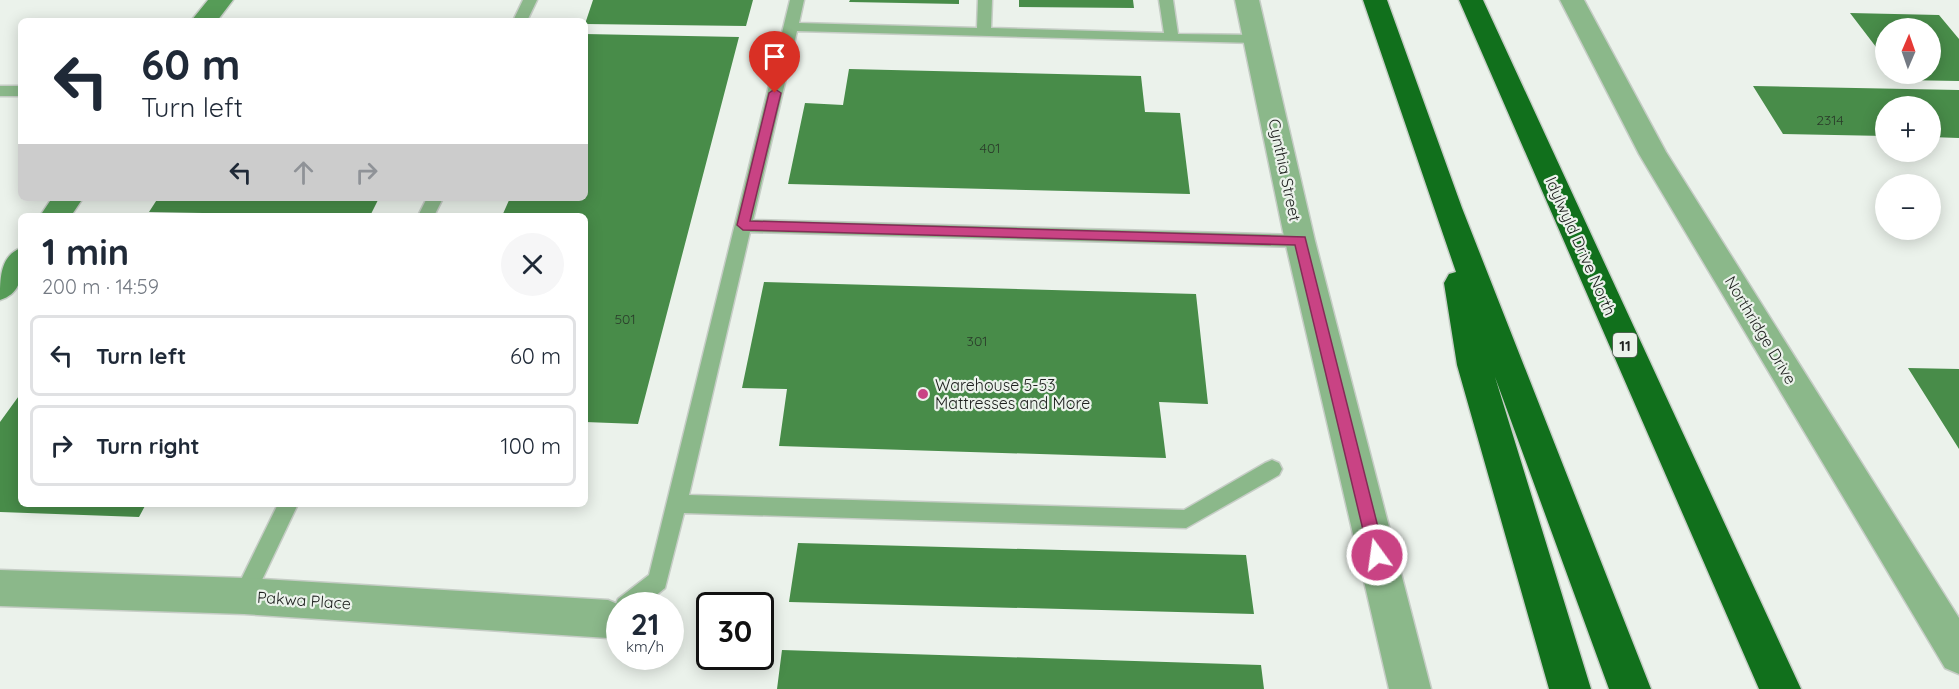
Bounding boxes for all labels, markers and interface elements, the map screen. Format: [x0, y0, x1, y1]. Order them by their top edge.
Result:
north arrow [1875, 18, 1941, 84]
map controls [1875, 18, 1941, 240]
pin [749, 31, 800, 93]
text: 60 m [141, 38, 241, 91]
icon: arrive [758, 40, 791, 73]
icon: left [42, 42, 120, 120]
text: Turn left [141, 90, 243, 124]
button: + [1875, 96, 1941, 162]
house number: 2314 [1816, 111, 1844, 129]
street label: Cynthia Street [1264, 117, 1306, 223]
house number: 401 [980, 139, 1000, 157]
icon: left [224, 156, 257, 189]
icon: ahead [287, 156, 320, 189]
icon: right [350, 156, 383, 189]
street label: Idylwyld Drive North [1541, 174, 1621, 318]
button: − [1875, 174, 1941, 240]
text: 1 min [42, 229, 129, 274]
button: close [501, 233, 564, 296]
street label: Northridge Drive [1721, 272, 1801, 388]
text: 200 m · 14:59 [42, 274, 159, 299]
house number: 501 [614, 310, 636, 328]
house number: 301 [967, 332, 987, 350]
road number: 11 [1613, 333, 1637, 357]
icon: left [45, 339, 78, 372]
text: Turn left [96, 342, 186, 370]
text: 60 m [510, 342, 561, 370]
place label: Warehouse 5-53 Mattresses and More [935, 375, 1090, 413]
marker: Warehouse 5-53 Mattresses and More [916, 387, 930, 401]
icon: right [45, 429, 78, 462]
text: Turn right [96, 432, 200, 460]
text: 100 m [501, 432, 561, 460]
position arrow [1345, 523, 1409, 587]
street label: Pakwa Place [256, 587, 352, 613]
speed limit sign: 30 [696, 592, 774, 670]
text: 21 [631, 605, 659, 643]
text: km/h [626, 637, 664, 656]

